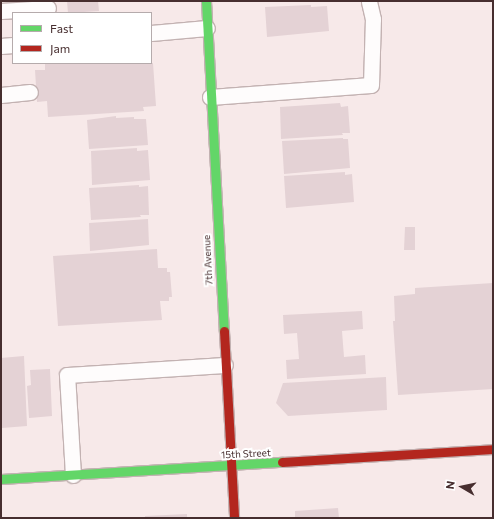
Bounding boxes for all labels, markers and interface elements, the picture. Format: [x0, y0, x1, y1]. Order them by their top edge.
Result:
legend [12, 12, 152, 64]
text: Fast [50, 21, 73, 35]
text: Jam [50, 41, 70, 55]
street label: 7th Avenue [201, 235, 215, 285]
street label: 15th Street [221, 447, 271, 461]
north arrow [442, 467, 482, 507]
text: N [443, 480, 457, 490]

